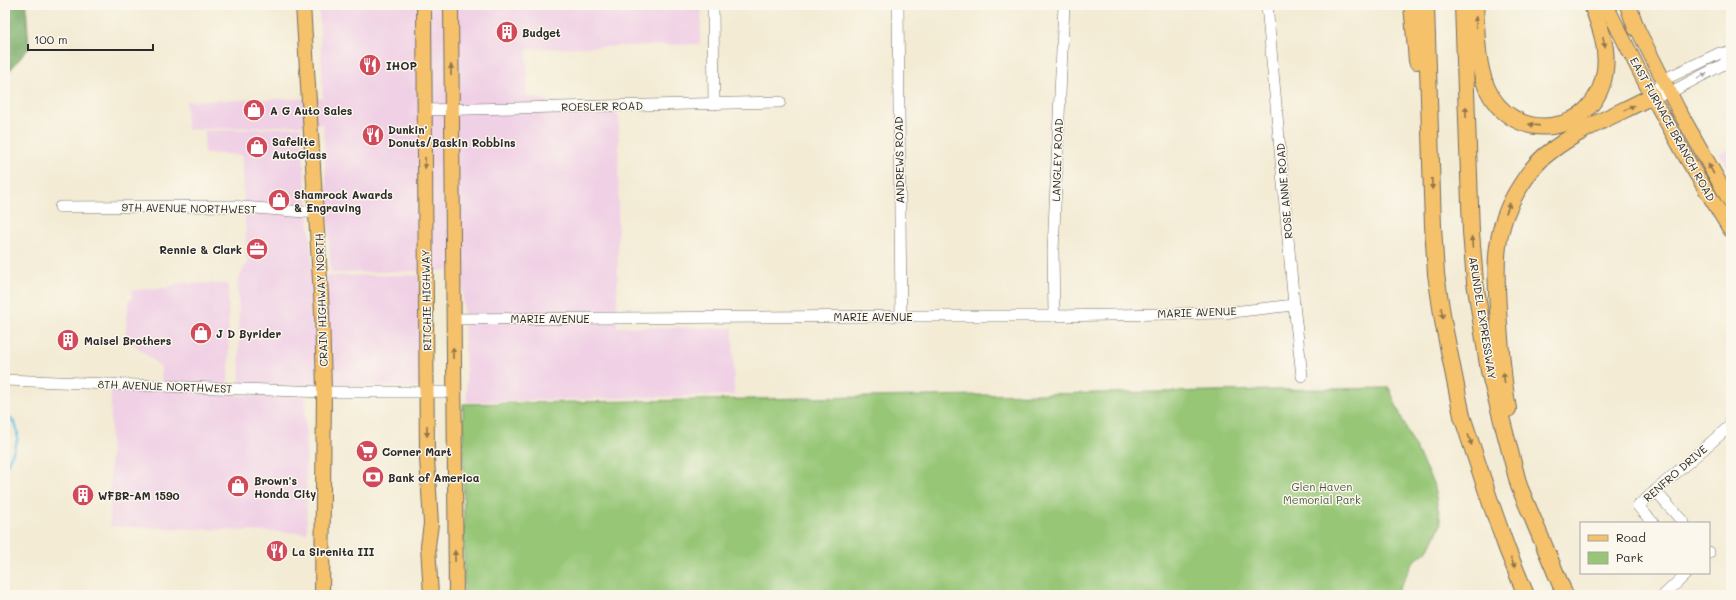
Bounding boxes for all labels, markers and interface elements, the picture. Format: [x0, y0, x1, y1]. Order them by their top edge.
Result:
one-way arrow [1473, 15, 1479, 28]
building icon: Budget [494, 19, 520, 45]
place label: Budget [522, 25, 561, 40]
scale bar [28, 26, 153, 52]
text: 100 m [34, 31, 68, 47]
one-way arrow [1601, 36, 1607, 48]
restaurant icon: IHOP [357, 52, 383, 78]
street label: EAST FURNACE BRANCH ROAD [1627, 54, 1719, 204]
place label: IHOP [386, 58, 417, 73]
one-way arrow [448, 63, 454, 76]
one-way arrow [1696, 72, 1708, 79]
shop icon: A G Auto Sales [241, 97, 267, 123]
street label: ROESLER ROAD [561, 98, 643, 114]
place label: A G Auto Sales [270, 103, 353, 118]
one-way arrow [1463, 105, 1469, 118]
one-way arrow [1623, 105, 1635, 111]
street label: ANDREWS ROAD [891, 116, 907, 204]
street label: LANGLEY ROAD [1048, 118, 1066, 202]
restaurant icon: Dunkin' Donuts/Baskin Robbins [360, 122, 386, 148]
place label: Dunkin' Donuts/Baskin Robbins [388, 122, 516, 150]
one-way arrow [1528, 122, 1540, 128]
shop icon: Safelite AutoGlass [244, 134, 270, 160]
place label: Safelite AutoGlass [272, 134, 327, 162]
street label: ROSE ANNE ROAD [1272, 142, 1296, 240]
one-way arrow [422, 157, 428, 170]
one-way arrow [1708, 163, 1715, 175]
one-way arrow [1428, 178, 1435, 190]
shop icon: Shamrock Awards & Engraving [266, 187, 292, 213]
place label: Shamrock Awards & Engraving [294, 187, 393, 215]
street label: 9TH AVENUE NORTHWEST [122, 199, 256, 217]
one-way arrow [1505, 202, 1511, 214]
street label: CRAIN HIGHWAY NORTH [311, 233, 331, 367]
office icon: Rennie & Clark [244, 236, 270, 262]
one-way arrow [1468, 236, 1475, 248]
place label: Rennie & Clark [159, 242, 242, 257]
street label: RITCHIE HIGHWAY [418, 249, 434, 351]
street label: ARUNDEL EXPRESSWAY [1466, 256, 1500, 380]
street label: MARIE AVENUE [1157, 303, 1237, 321]
one-way arrow [1439, 307, 1445, 319]
street label: MARIE AVENUE [833, 309, 913, 324]
street label: MARIE AVENUE [510, 311, 590, 326]
shop icon: J D Byrider [188, 320, 214, 346]
place label: J D Byrider [216, 326, 281, 341]
building icon: Maisel Brothers [55, 327, 81, 353]
place label: Maisel Brothers [84, 333, 172, 348]
one-way arrow [450, 346, 456, 359]
one-way arrow [1501, 372, 1507, 384]
street label: 8TH AVENUE NORTHWEST [97, 376, 233, 396]
one-way arrow [424, 425, 430, 438]
one-way arrow [1467, 435, 1473, 447]
supermarket icon: Corner Mart [354, 438, 380, 464]
street label: RENFRO DRIVE [1640, 441, 1710, 505]
place label: Corner Mart [382, 444, 452, 459]
bank icon: Bank of America [360, 464, 386, 490]
place label: Bank of America [388, 470, 480, 485]
shop icon: Brown's Honda City [225, 473, 251, 499]
place label: Brown's Honda City [254, 473, 316, 501]
park label: Glen Haven Memorial Park [1283, 479, 1361, 507]
building icon: WFBR-AM 1590 [70, 482, 96, 508]
place label: WFBR-AM 1590 [98, 488, 180, 503]
legend [1580, 522, 1710, 574]
text: Road [1616, 529, 1646, 545]
restaurant icon: La Sirenita III [264, 538, 290, 564]
place label: La Sirenita III [292, 544, 375, 559]
one-way arrow [452, 549, 458, 562]
text: Park [1616, 549, 1643, 565]
one-way arrow [1510, 557, 1516, 568]

